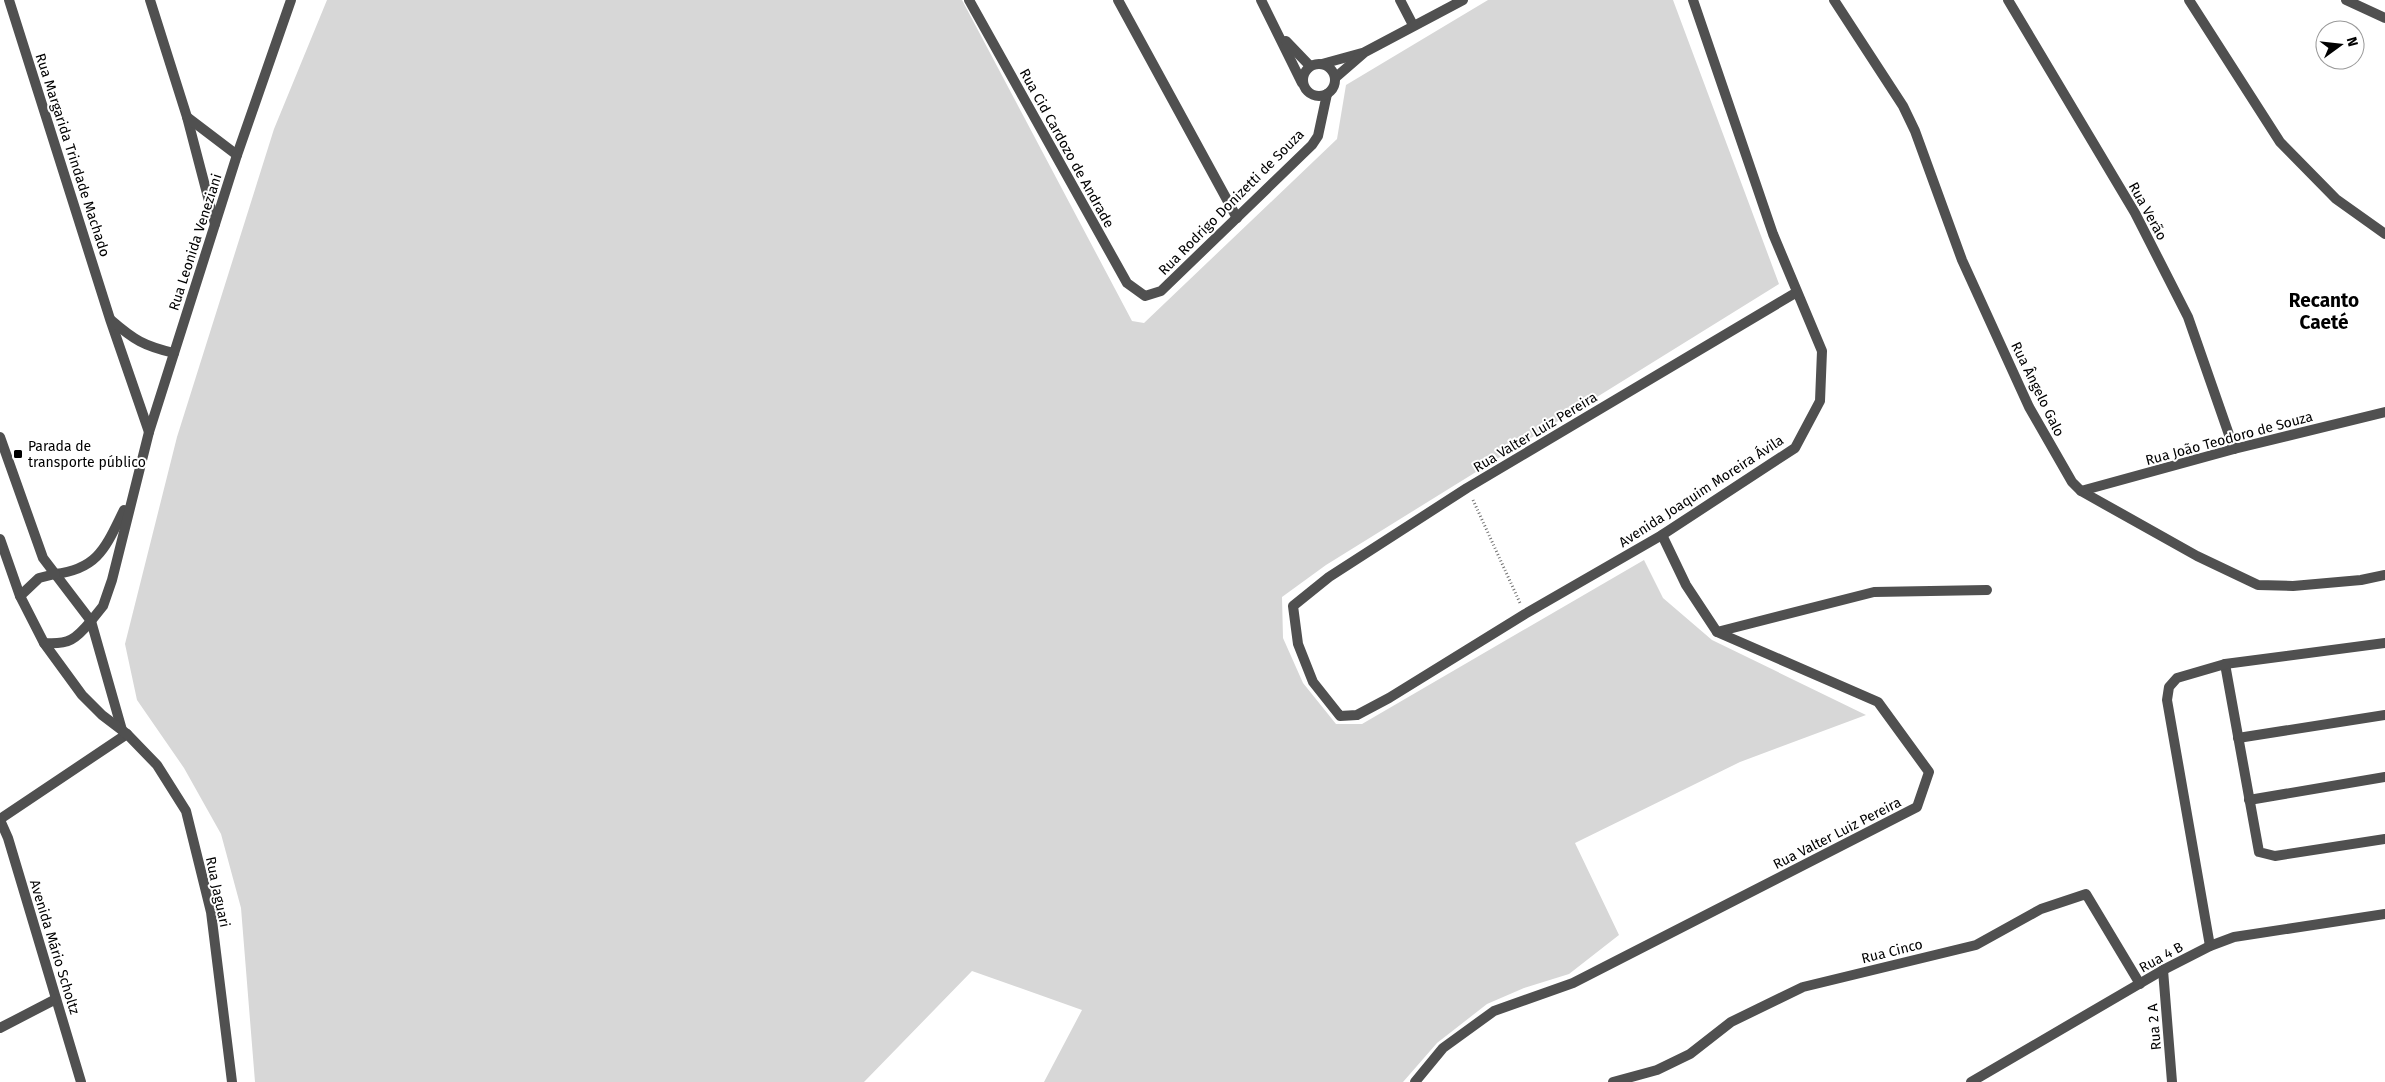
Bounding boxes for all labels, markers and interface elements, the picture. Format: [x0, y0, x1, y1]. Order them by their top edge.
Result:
north arrow [2315, 20, 2365, 70]
text: N [2343, 35, 2361, 48]
street label: Rua Margarida Trindade Machado [32, 51, 114, 259]
street label: Rua Cid Cardozo de Andrade [1016, 66, 1117, 231]
street label: Rua Rodrigo Donizetti de Souza [1155, 126, 1308, 279]
street label: Rua Leonida Veneziani [165, 172, 226, 313]
street label: Rua Verão [2125, 179, 2170, 243]
district label: Recanto Caeté [2289, 289, 2359, 334]
street label: Rua Ângelo Galo [2007, 339, 2069, 439]
street label: Rua Valter Luiz Pereira [1470, 389, 1600, 476]
street label: Rua João Teodoro de Souza [2144, 408, 2315, 469]
street label: Avenida Joaquim Moreira Ávila [1615, 431, 1787, 551]
place label: Parada de transporte público [28, 438, 146, 471]
marker: Parada de transporte público [12, 448, 24, 460]
street label: Rua Valter Luiz Pereira [1770, 794, 1904, 873]
street label: Rua Jaguari [202, 855, 233, 929]
street label: Avenida Mário Scholtz [26, 878, 83, 1017]
street label: Rua Cinco [1860, 936, 1925, 967]
street label: Rua 4 B [2136, 938, 2186, 976]
street label: Rua 2 A [2144, 1003, 2165, 1051]

